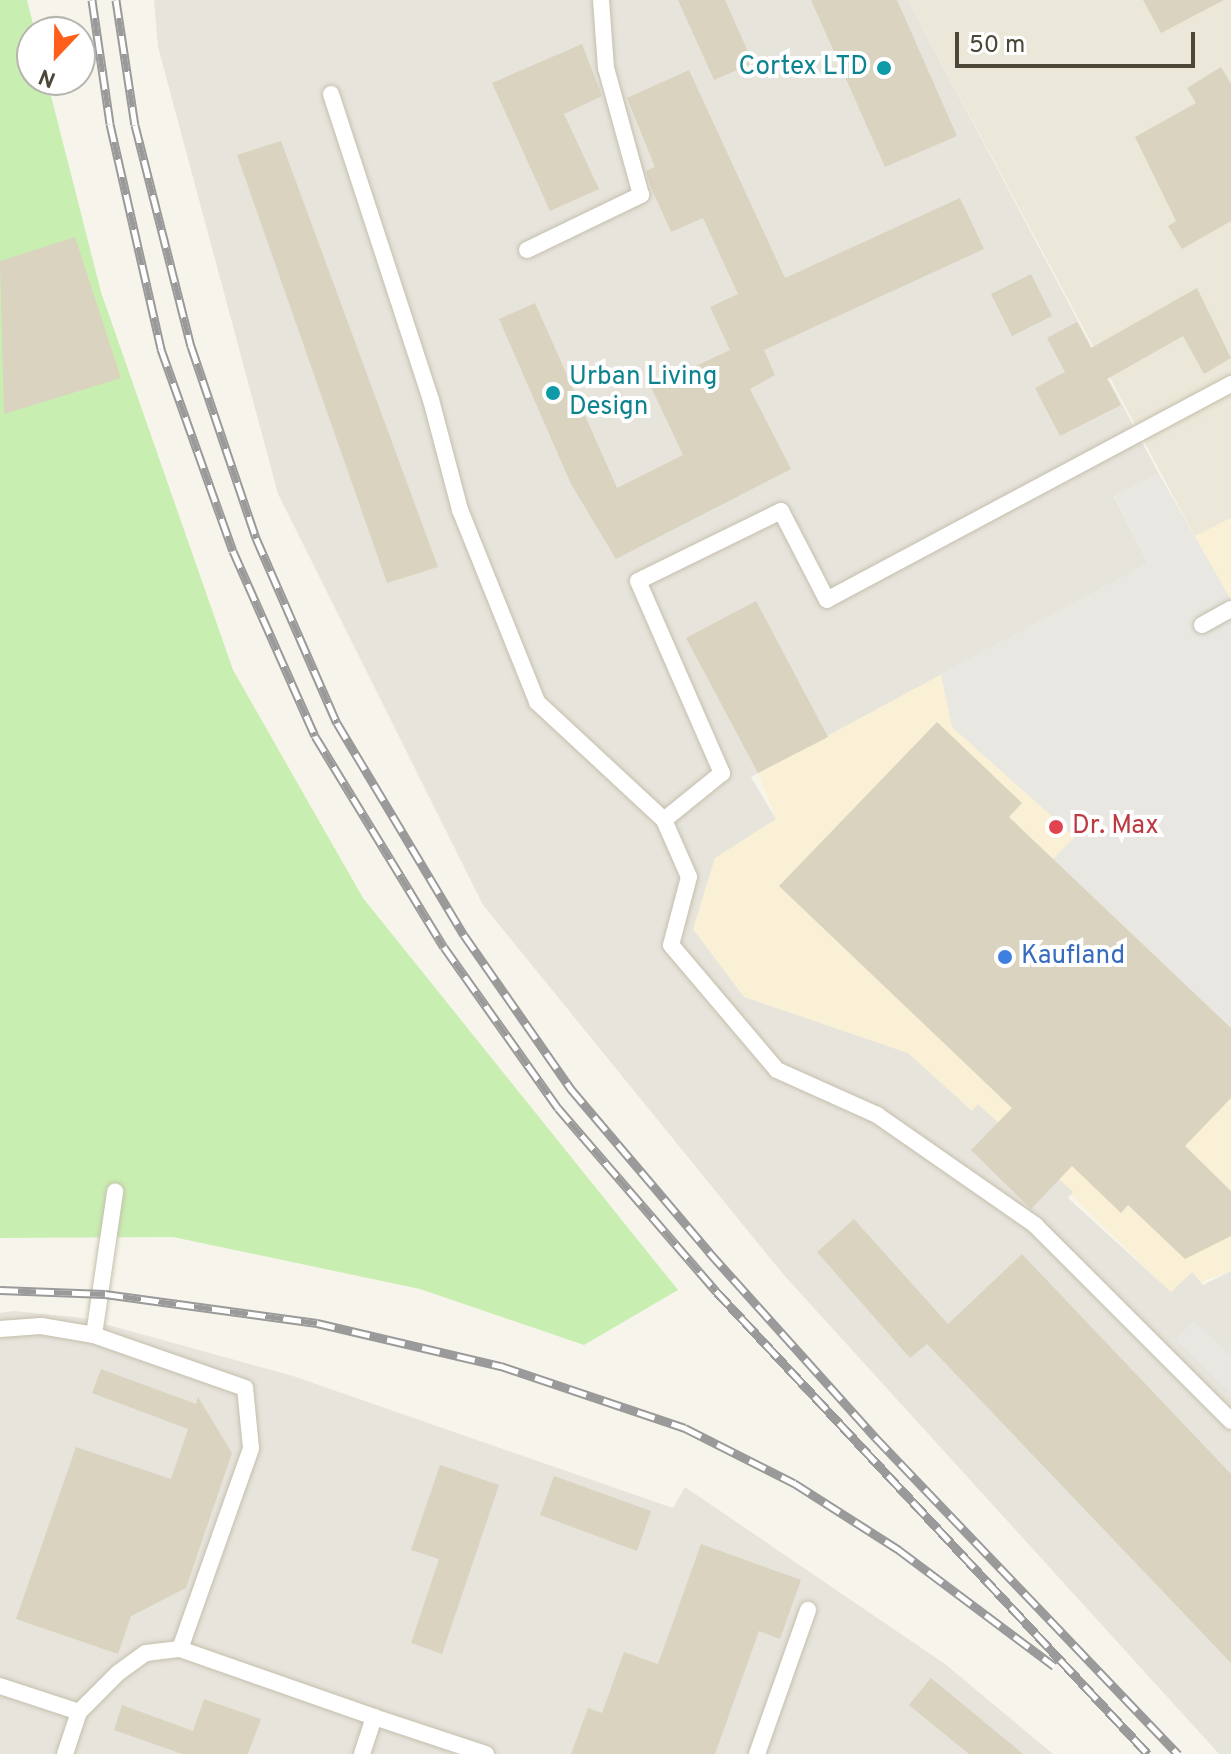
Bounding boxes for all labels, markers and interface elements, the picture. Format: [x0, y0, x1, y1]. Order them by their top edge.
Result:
north arrow [16, 16, 96, 96]
scale bar [959, 16, 1199, 66]
text: 50 m [969, 31, 1025, 61]
place label: Cortex LTD [739, 52, 868, 84]
marker: Cortex LTD [875, 59, 893, 77]
text: N [35, 61, 60, 92]
place label: Urban Living Design [569, 362, 717, 424]
marker: Urban Living Design [544, 384, 562, 402]
place label: Dr. Max [1072, 811, 1159, 843]
marker: Dr. Max [1047, 818, 1065, 836]
place label: Kaufland [1021, 941, 1125, 973]
marker: Kaufland [996, 948, 1014, 966]

